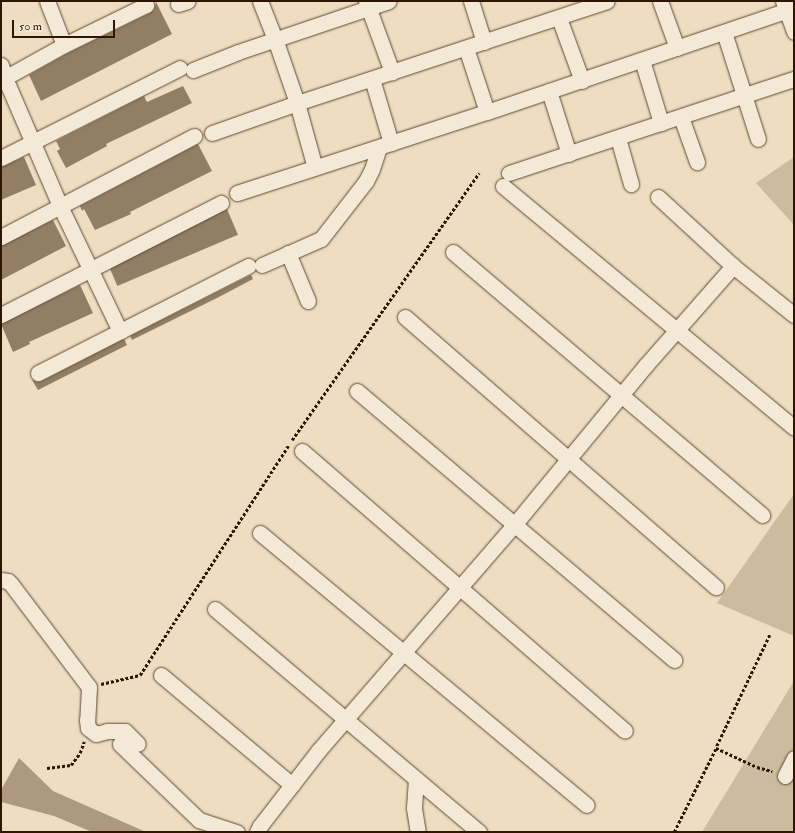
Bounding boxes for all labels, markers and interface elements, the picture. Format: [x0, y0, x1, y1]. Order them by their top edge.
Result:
scale bar [14, 12, 117, 38]
text: 50 m [19, 19, 42, 34]

